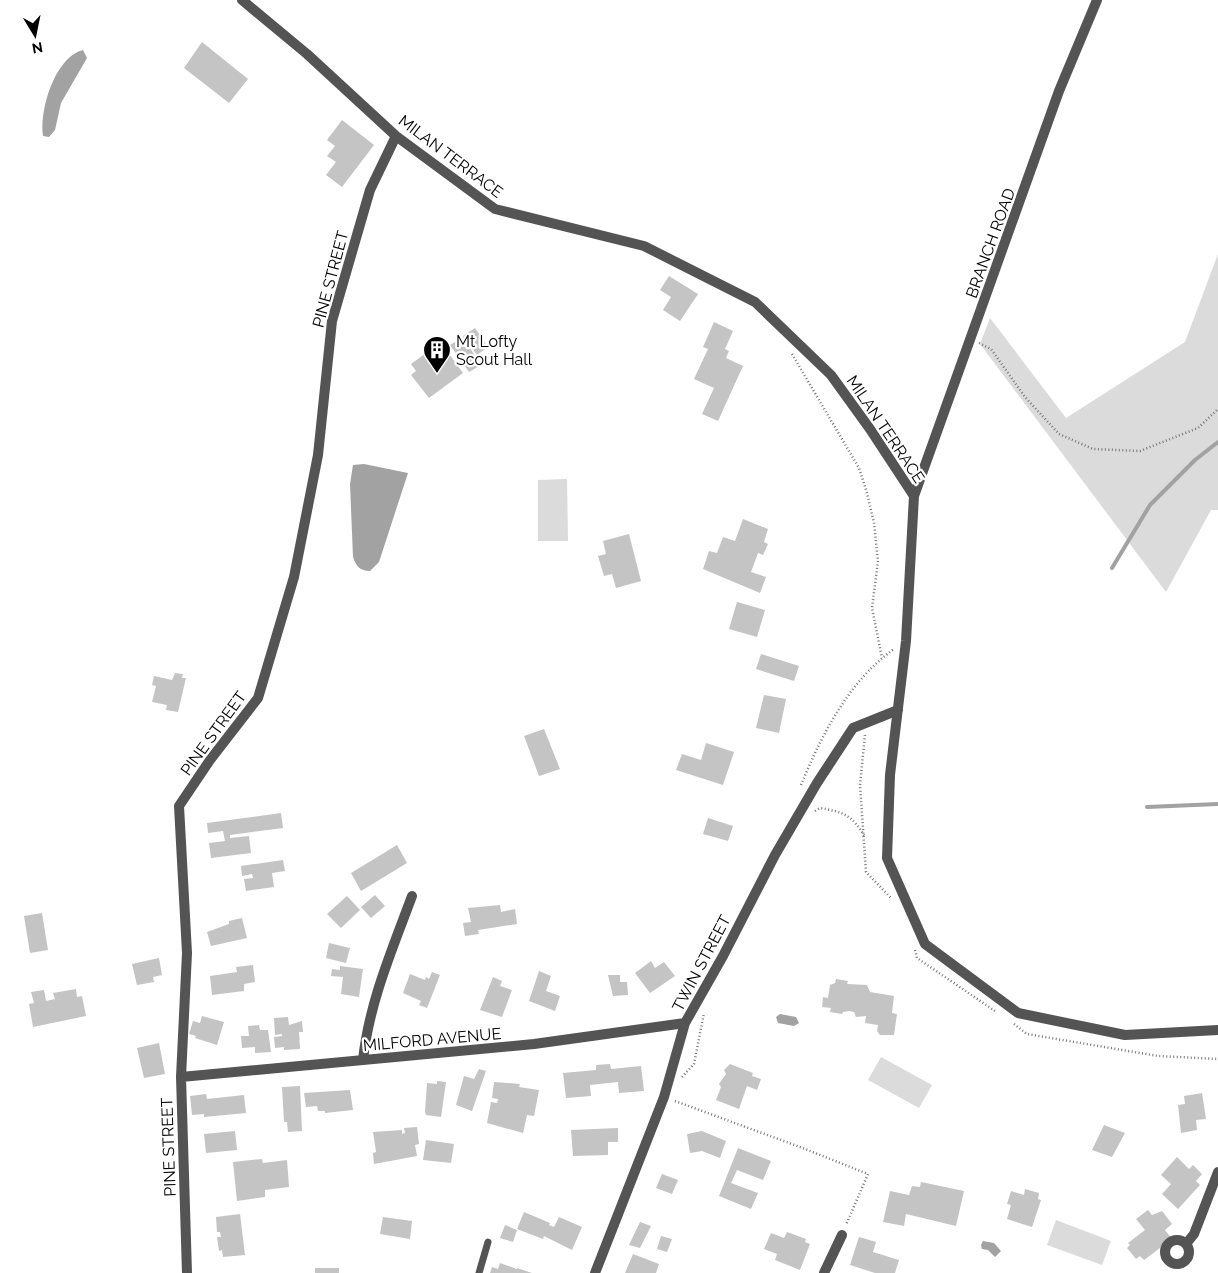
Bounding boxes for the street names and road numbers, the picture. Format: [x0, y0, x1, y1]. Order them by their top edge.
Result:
street label: MILAN TERRACE [395, 111, 507, 202]
street label: BRANCH ROAD [962, 186, 1019, 301]
street label: PINE STREET [308, 229, 353, 330]
street label: MILAN TERRACE [843, 372, 929, 487]
street label: PINE STREET [177, 687, 250, 779]
street label: TWIN STREET [668, 912, 735, 1015]
street label: MILFORD AVENUE [362, 1024, 502, 1055]
street label: PINE STREET [157, 1097, 180, 1197]

